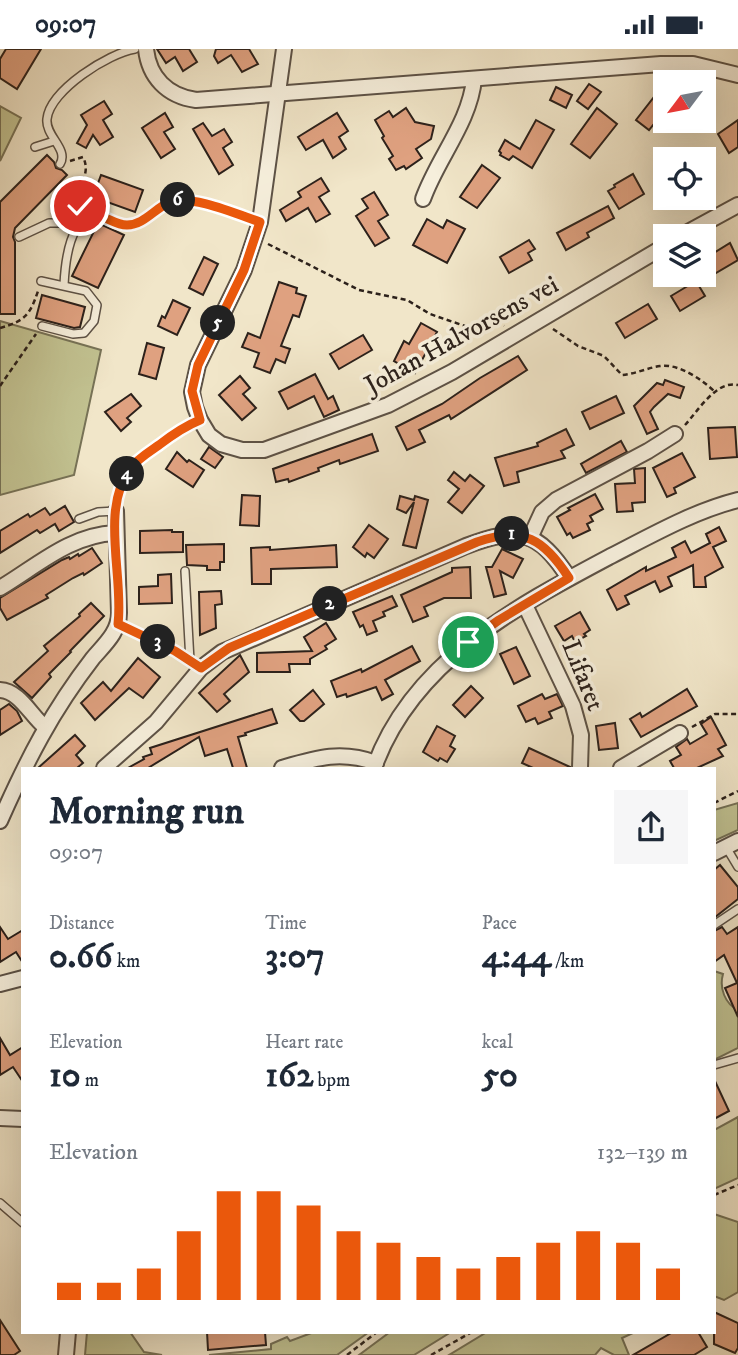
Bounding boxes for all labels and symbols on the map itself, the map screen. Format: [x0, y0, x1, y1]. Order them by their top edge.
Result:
north arrow [653, 70, 716, 133]
pin [50, 176, 110, 236]
pin: 6 [160, 183, 196, 217]
street label: Johan Halvorsens vei [357, 268, 564, 403]
pin: 5 [200, 305, 235, 341]
pin: 4 [110, 457, 144, 491]
pin: 1 [494, 517, 530, 552]
pin: 2 [312, 587, 348, 621]
pin [438, 612, 498, 672]
pin: 3 [140, 625, 176, 659]
street label: Lifaret [554, 635, 612, 716]

